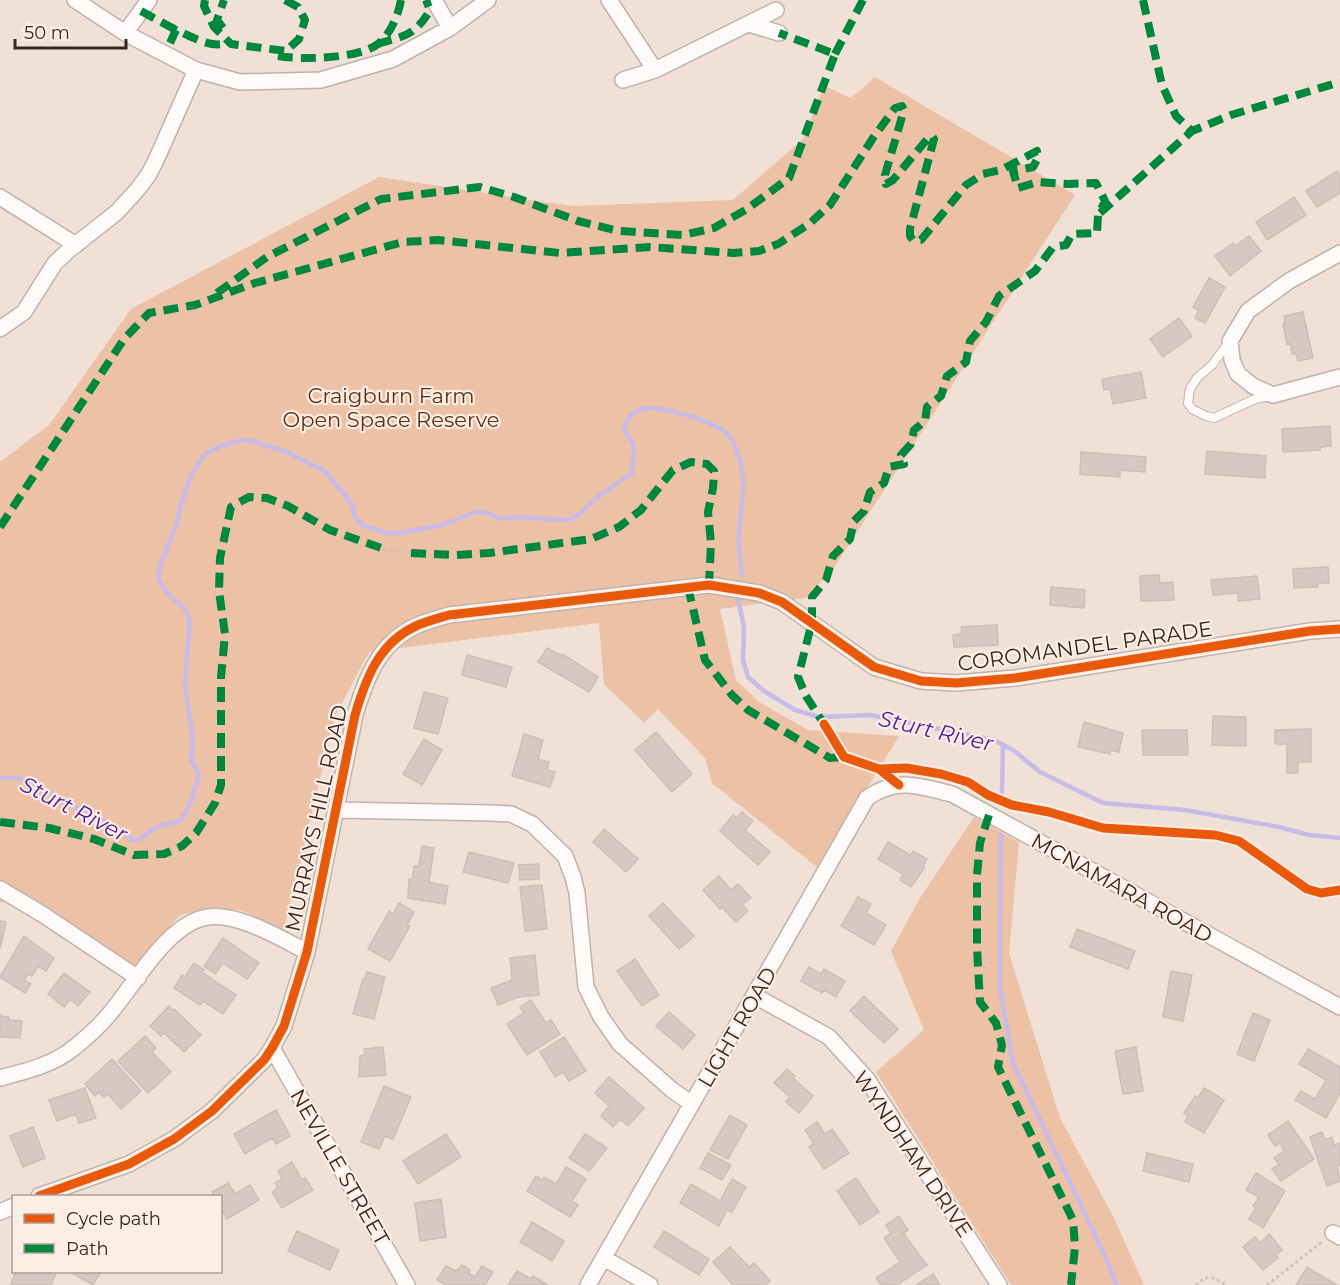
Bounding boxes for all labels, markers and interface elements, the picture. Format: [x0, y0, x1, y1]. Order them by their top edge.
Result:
scale bar [15, 12, 126, 50]
text: 50 m [24, 22, 70, 44]
park label: Craigburn Farm Open Space Reserve [283, 383, 499, 432]
street label: COROMANDEL PARADE [956, 616, 1214, 676]
street label: MURRAYS HILL ROAD [280, 702, 352, 934]
water label: Sturt River [876, 705, 997, 758]
water label: Sturt River [16, 770, 133, 848]
street label: MCNAMARA ROAD [1027, 828, 1217, 948]
street label: LIGHT ROAD [693, 962, 781, 1092]
street label: WYNDHAM DRIVE [848, 1066, 978, 1242]
street label: NEVILLE STREET [285, 1085, 395, 1249]
legend [12, 1195, 222, 1273]
text: Cycle path [66, 1208, 161, 1230]
text: Path [66, 1238, 109, 1260]

